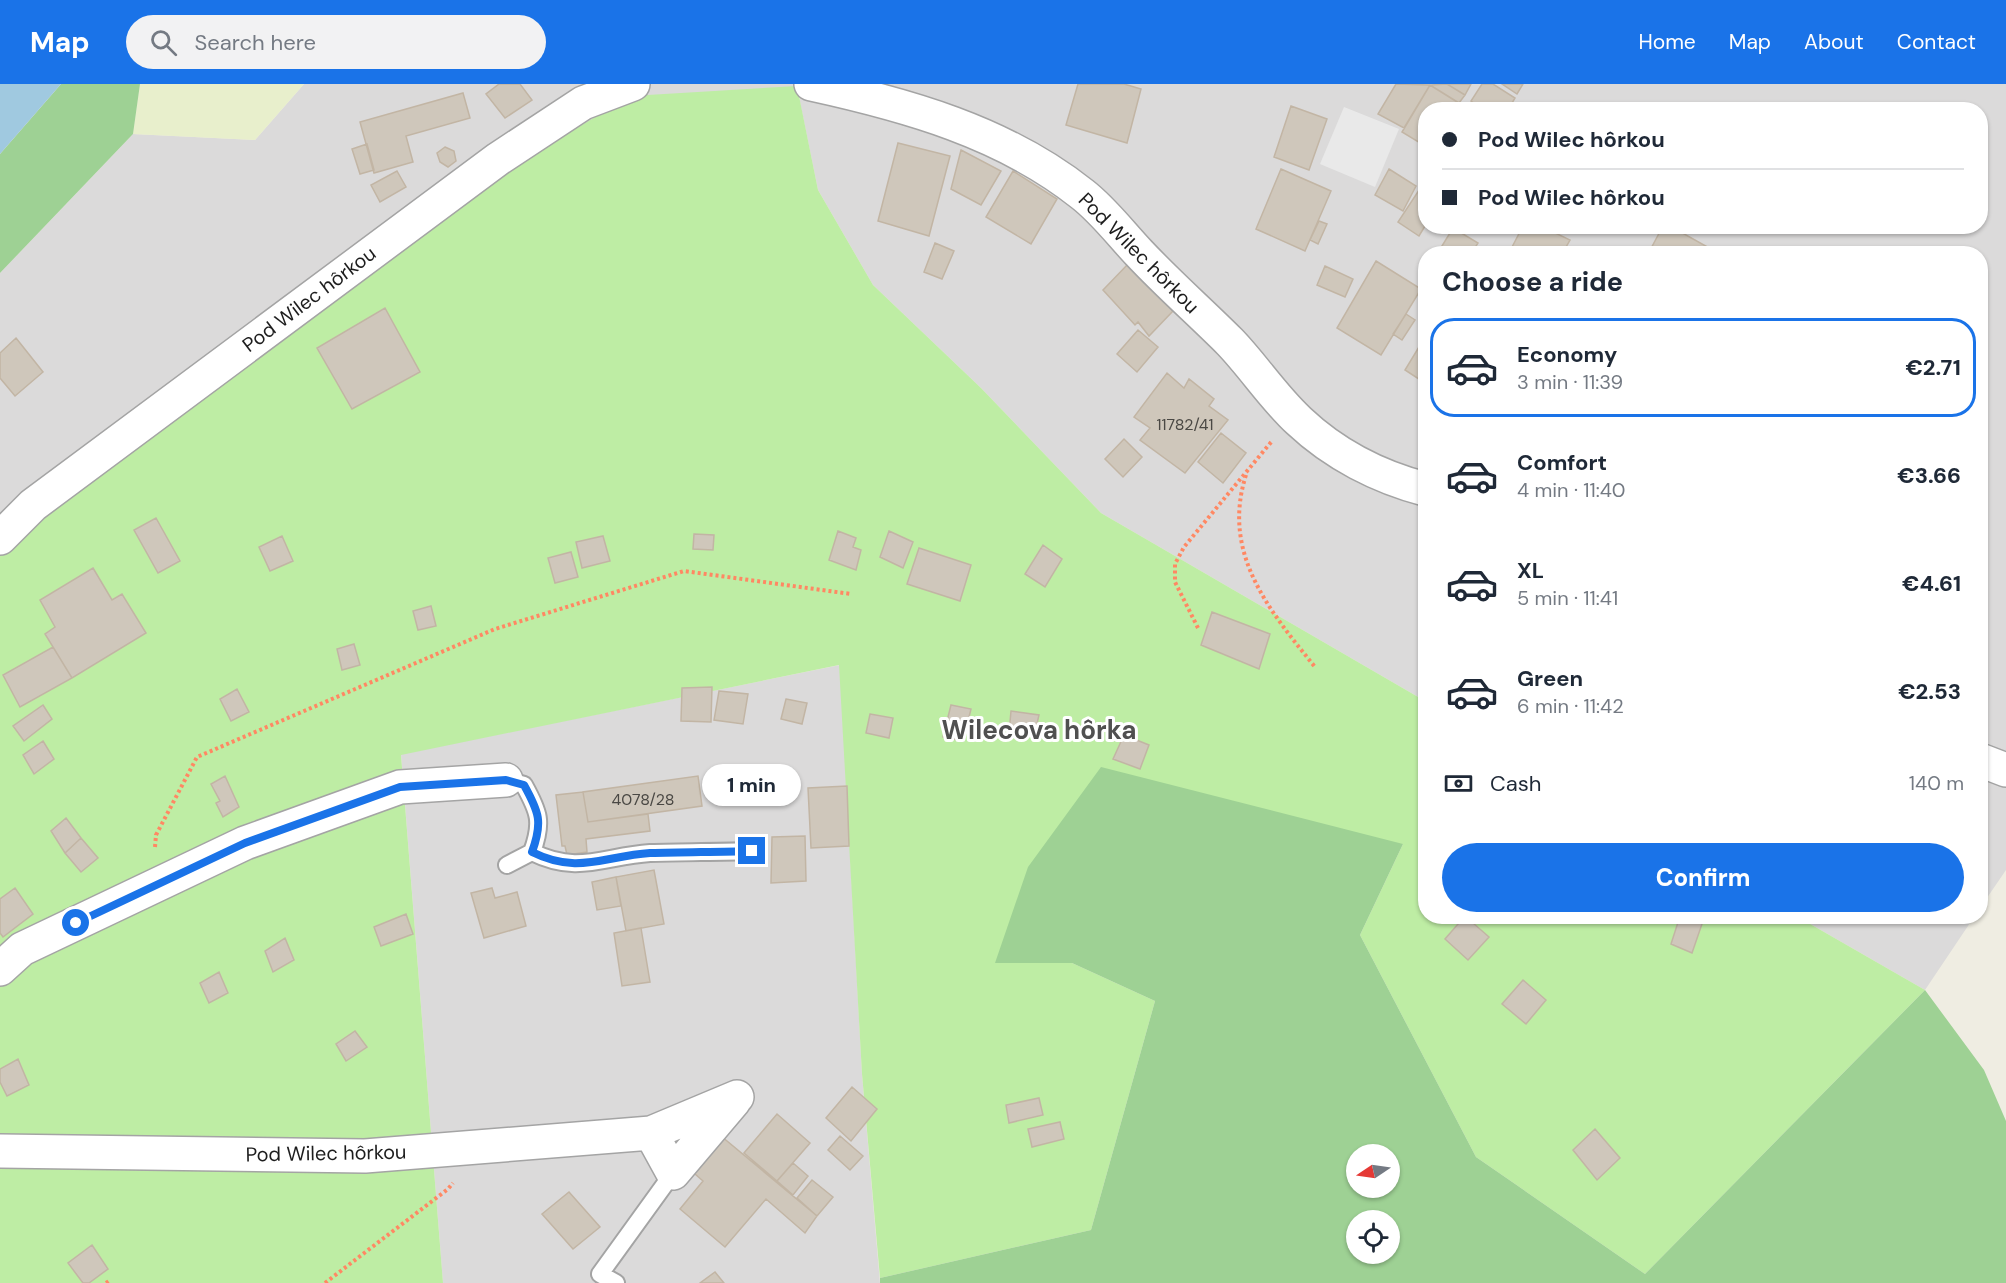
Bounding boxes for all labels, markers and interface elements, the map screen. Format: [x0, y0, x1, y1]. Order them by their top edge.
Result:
search box [126, 15, 546, 69]
text: Map [30, 24, 90, 61]
icon: search [147, 26, 180, 59]
text: Search here [195, 28, 316, 57]
text: Home [1638, 28, 1696, 56]
text: Map [1729, 28, 1771, 56]
text: About [1804, 28, 1864, 56]
text: Contact [1897, 28, 1976, 56]
text: Pod Wilec hôrkou [1478, 125, 1665, 154]
text: Pod Wilec hôrkou [1478, 183, 1665, 212]
street label: Pod Wilec hôrkou [1073, 187, 1205, 319]
street label: Pod Wilec hôrkou [237, 240, 381, 358]
text: Choose a ride [1442, 264, 1623, 299]
text: Economy [1517, 340, 1617, 369]
icon: car [1445, 341, 1499, 395]
text: €2.71 [1905, 353, 1961, 382]
text: 3 min · 11:39 [1517, 369, 1623, 395]
house number: 11782/41 [1157, 414, 1213, 435]
text: Comfort [1517, 448, 1607, 477]
icon: car [1445, 449, 1499, 503]
text: €3.66 [1897, 461, 1961, 490]
text: 4 min · 11:40 [1517, 477, 1626, 503]
text: XL [1517, 556, 1544, 585]
icon: car [1445, 557, 1499, 611]
text: €4.61 [1902, 569, 1961, 598]
text: 5 min · 11:41 [1517, 585, 1618, 611]
text: Green [1517, 664, 1583, 693]
icon: car [1445, 665, 1499, 719]
text: €2.53 [1898, 677, 1961, 706]
text: 6 min · 11:42 [1517, 693, 1624, 719]
district label: Wilecova hôrka [942, 713, 1136, 747]
callout: 1 min [702, 764, 801, 806]
icon: cash [1442, 767, 1475, 800]
text: Cash [1490, 769, 1541, 798]
text: 140 m [1909, 770, 1964, 796]
text: 1 min [727, 772, 776, 798]
house number: 4078/28 [612, 789, 674, 810]
route end [738, 837, 765, 864]
button: Confirm [1442, 843, 1964, 912]
route start [62, 909, 89, 936]
street label: Pod Wilec hôrkou [245, 1139, 407, 1167]
north arrow [1346, 1144, 1400, 1198]
map controls [1346, 1144, 1400, 1264]
button: locate [1346, 1210, 1400, 1264]

